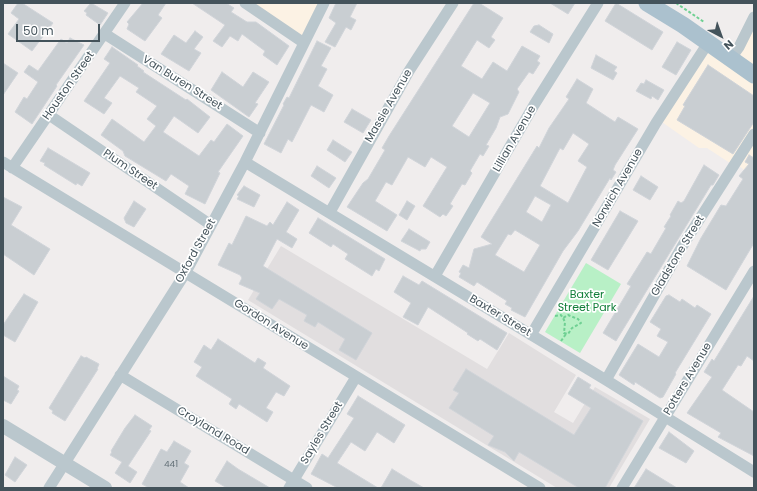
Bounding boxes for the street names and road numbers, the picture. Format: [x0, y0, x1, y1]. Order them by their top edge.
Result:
street label: Houston Street [40, 49, 98, 123]
street label: Van Buren Street [140, 53, 224, 113]
street label: Massie Avenue [363, 67, 415, 145]
street label: Lillian Avenue [491, 104, 539, 174]
street label: Norwich Avenue [590, 146, 646, 230]
street label: Plum Street [100, 147, 160, 193]
street label: Gladstone Street [649, 213, 707, 299]
street label: Oxford Street [173, 217, 219, 285]
street label: Baxter Street [467, 292, 533, 340]
street label: Gordon Avenue [231, 297, 311, 353]
street label: Potters Avenue [661, 340, 715, 418]
street label: Sayles Street [298, 399, 346, 467]
street label: Croyland Road [174, 404, 252, 458]

